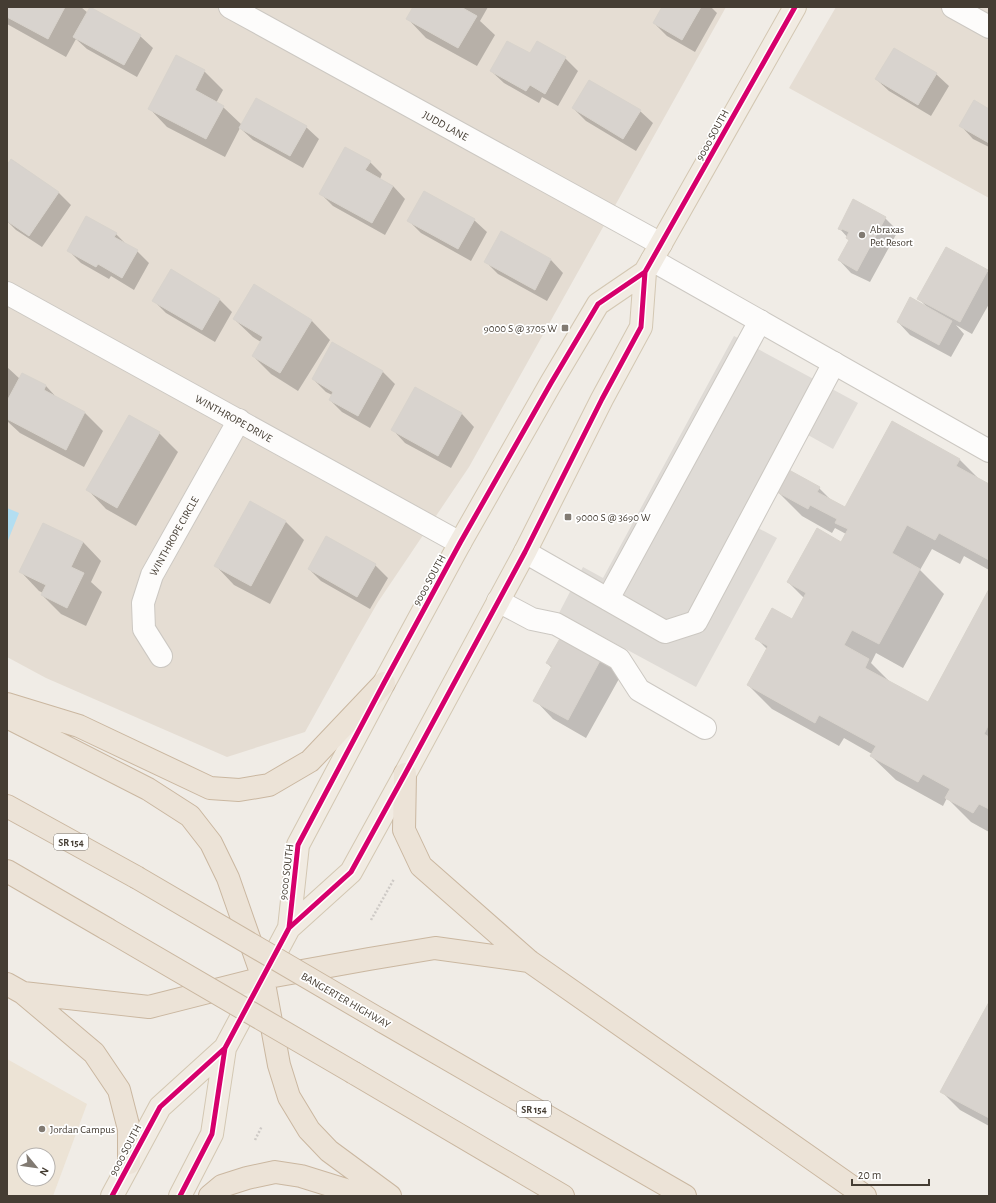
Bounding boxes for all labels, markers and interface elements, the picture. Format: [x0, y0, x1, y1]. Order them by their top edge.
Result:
street label: 9000 SOUTH [694, 108, 731, 163]
street label: JUDD LANE [421, 109, 471, 143]
place label: Abraxas Pet Resort [870, 224, 913, 248]
marker: Abraxas Pet Resort [857, 230, 867, 240]
place label: 9000 S @ 3705 W [484, 323, 557, 334]
marker: 9000 S @ 3705 W [560, 323, 570, 333]
street label: WINTHROPE DRIVE [193, 393, 275, 445]
street label: WINTHROPE CIRCLE [148, 494, 201, 578]
marker: 9000 S @ 3690 W [563, 512, 573, 522]
place label: 9000 S @ 3690 W [576, 512, 651, 523]
street label: 9000 SOUTH [411, 553, 448, 608]
road number: SR 154 [54, 834, 88, 850]
street label: 9000 SOUTH [278, 843, 295, 901]
street label: BANGERTER HIGHWAY [299, 970, 393, 1031]
road number: SR 154 [517, 1101, 551, 1117]
street label: 9000 SOUTH [107, 1123, 144, 1178]
marker: Jordan Campus [37, 1124, 47, 1134]
place label: Jordan Campus [50, 1124, 115, 1135]
north arrow [16, 1147, 56, 1187]
scale bar [852, 1161, 929, 1187]
text: N [38, 1166, 51, 1178]
text: 20 m [858, 1169, 881, 1181]

